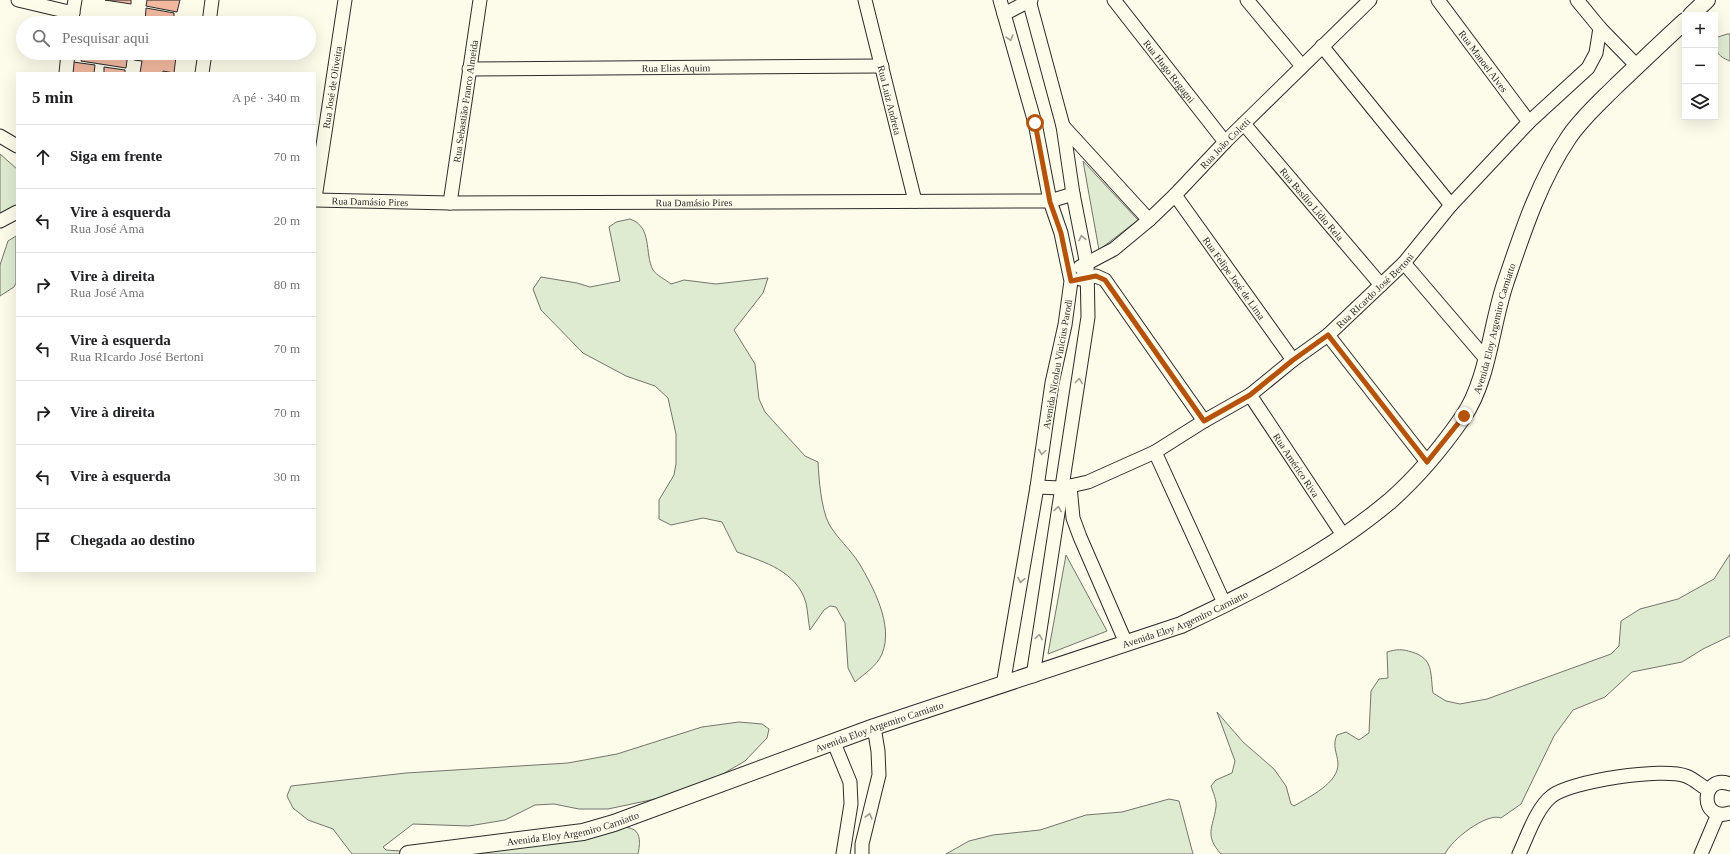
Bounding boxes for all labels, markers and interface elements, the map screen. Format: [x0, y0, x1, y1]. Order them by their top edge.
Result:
map controls [1682, 12, 1718, 120]
button: + [1682, 12, 1718, 48]
search box [16, 16, 316, 60]
icon: search [30, 27, 52, 49]
street label: Rua Manoel Alves [1456, 28, 1510, 94]
text: Pesquisar aqui [62, 30, 149, 46]
one-way arrow [1006, 34, 1014, 41]
street label: Rua Hugo Regagni [1141, 38, 1197, 105]
street label: Rua Sebastião Franco Almeida [451, 39, 480, 163]
street label: Rua José de Oliveira [321, 45, 344, 129]
button: − [1682, 48, 1718, 84]
street label: Rua Elias Aquim [642, 62, 710, 74]
street label: Rua Luiz Andreta [875, 64, 903, 136]
button: layers [1682, 84, 1718, 120]
text: 5 min [32, 88, 73, 107]
text: A pé · 340 m [232, 90, 300, 105]
route start [1026, 114, 1044, 132]
street label: Rua João Coletti [1198, 116, 1253, 171]
icon: ahead [32, 146, 54, 168]
text: Siga em frente [70, 148, 162, 164]
text: 70 m [274, 149, 300, 164]
street label: Rua Basílio Lídio Rela [1278, 166, 1346, 243]
street label: Rua Damásio Pires [331, 195, 409, 208]
street label: Rua Damásio Pires [656, 197, 732, 208]
text: Vire à esquerda [70, 204, 171, 220]
icon: left [32, 210, 54, 232]
text: 20 m [274, 213, 300, 228]
text: Rua José Ama [70, 221, 144, 236]
one-way arrow [1078, 235, 1086, 241]
street label: Rua Felipe José de Lima [1201, 235, 1268, 322]
street label: Rua RIcardo José Bertoni [1334, 251, 1416, 330]
street label: Avenida Eloy Argemiro Carniatto [1471, 262, 1518, 396]
text: Vire à direita [70, 268, 155, 284]
icon: right [32, 274, 54, 296]
text: 80 m [274, 277, 300, 292]
text: Rua José Ama [70, 285, 144, 300]
street label: Avenida Nicolau Vinicius Parodi [1041, 298, 1074, 430]
text: Vire à esquerda [70, 332, 171, 348]
icon: left [32, 338, 54, 360]
text: 70 m [274, 341, 300, 356]
text: Rua RIcardo José Bertoni [70, 349, 204, 364]
one-way arrow [1074, 377, 1083, 384]
icon: right [32, 402, 54, 424]
text: Vire à direita [70, 404, 155, 420]
text: 70 m [274, 405, 300, 420]
route end [1455, 407, 1473, 425]
street label: Rua Américo Riva [1271, 431, 1322, 500]
one-way arrow [1038, 448, 1047, 455]
icon: left [32, 466, 54, 488]
text: Vire à esquerda [70, 468, 171, 484]
text: 30 m [274, 469, 300, 484]
one-way arrow [1053, 506, 1062, 512]
icon: arrive [32, 530, 54, 552]
text: Chegada ao destino [70, 532, 195, 548]
one-way arrow [1017, 577, 1026, 583]
street label: Avenida Eloy Argemiro Carniatto [1121, 589, 1250, 650]
one-way arrow [1034, 634, 1043, 640]
street label: Avenida Eloy Argemiro Carniatto [814, 699, 945, 754]
street label: Avenida Eloy Argemiro Carniatto [506, 809, 640, 848]
one-way arrow [865, 813, 873, 819]

